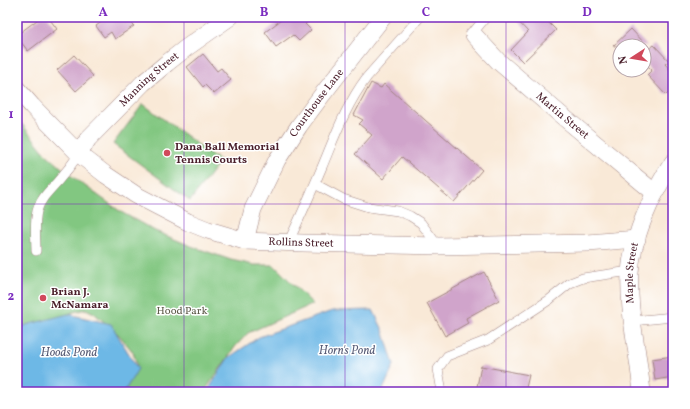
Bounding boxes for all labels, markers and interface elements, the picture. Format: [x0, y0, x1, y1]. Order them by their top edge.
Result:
text: A [98, 4, 108, 22]
text: B [260, 4, 269, 22]
text: C [422, 4, 430, 22]
text: D [582, 4, 592, 22]
north arrow [612, 38, 652, 78]
street label: Manning Street [116, 49, 182, 110]
text: N [616, 54, 632, 65]
street label: Courthouse Lane [286, 66, 347, 140]
street label: Martin Street [533, 89, 592, 143]
text: 1 [8, 106, 14, 124]
place label: Dana Ball Memorial Tennis Courts [175, 140, 279, 168]
marker: Dana Ball Memorial Tennis Courts [162, 148, 172, 158]
street label: Rollins Street [268, 234, 334, 251]
street label: Maple Street [622, 240, 643, 304]
place label: Brian J. McNamara [51, 285, 108, 313]
text: 2 [8, 288, 15, 306]
marker: Brian J. McNamara [38, 293, 48, 303]
park label: Hood Park [157, 304, 207, 319]
water label: Horn's Pond [319, 343, 375, 359]
water label: Hoods Pond [41, 345, 97, 361]

